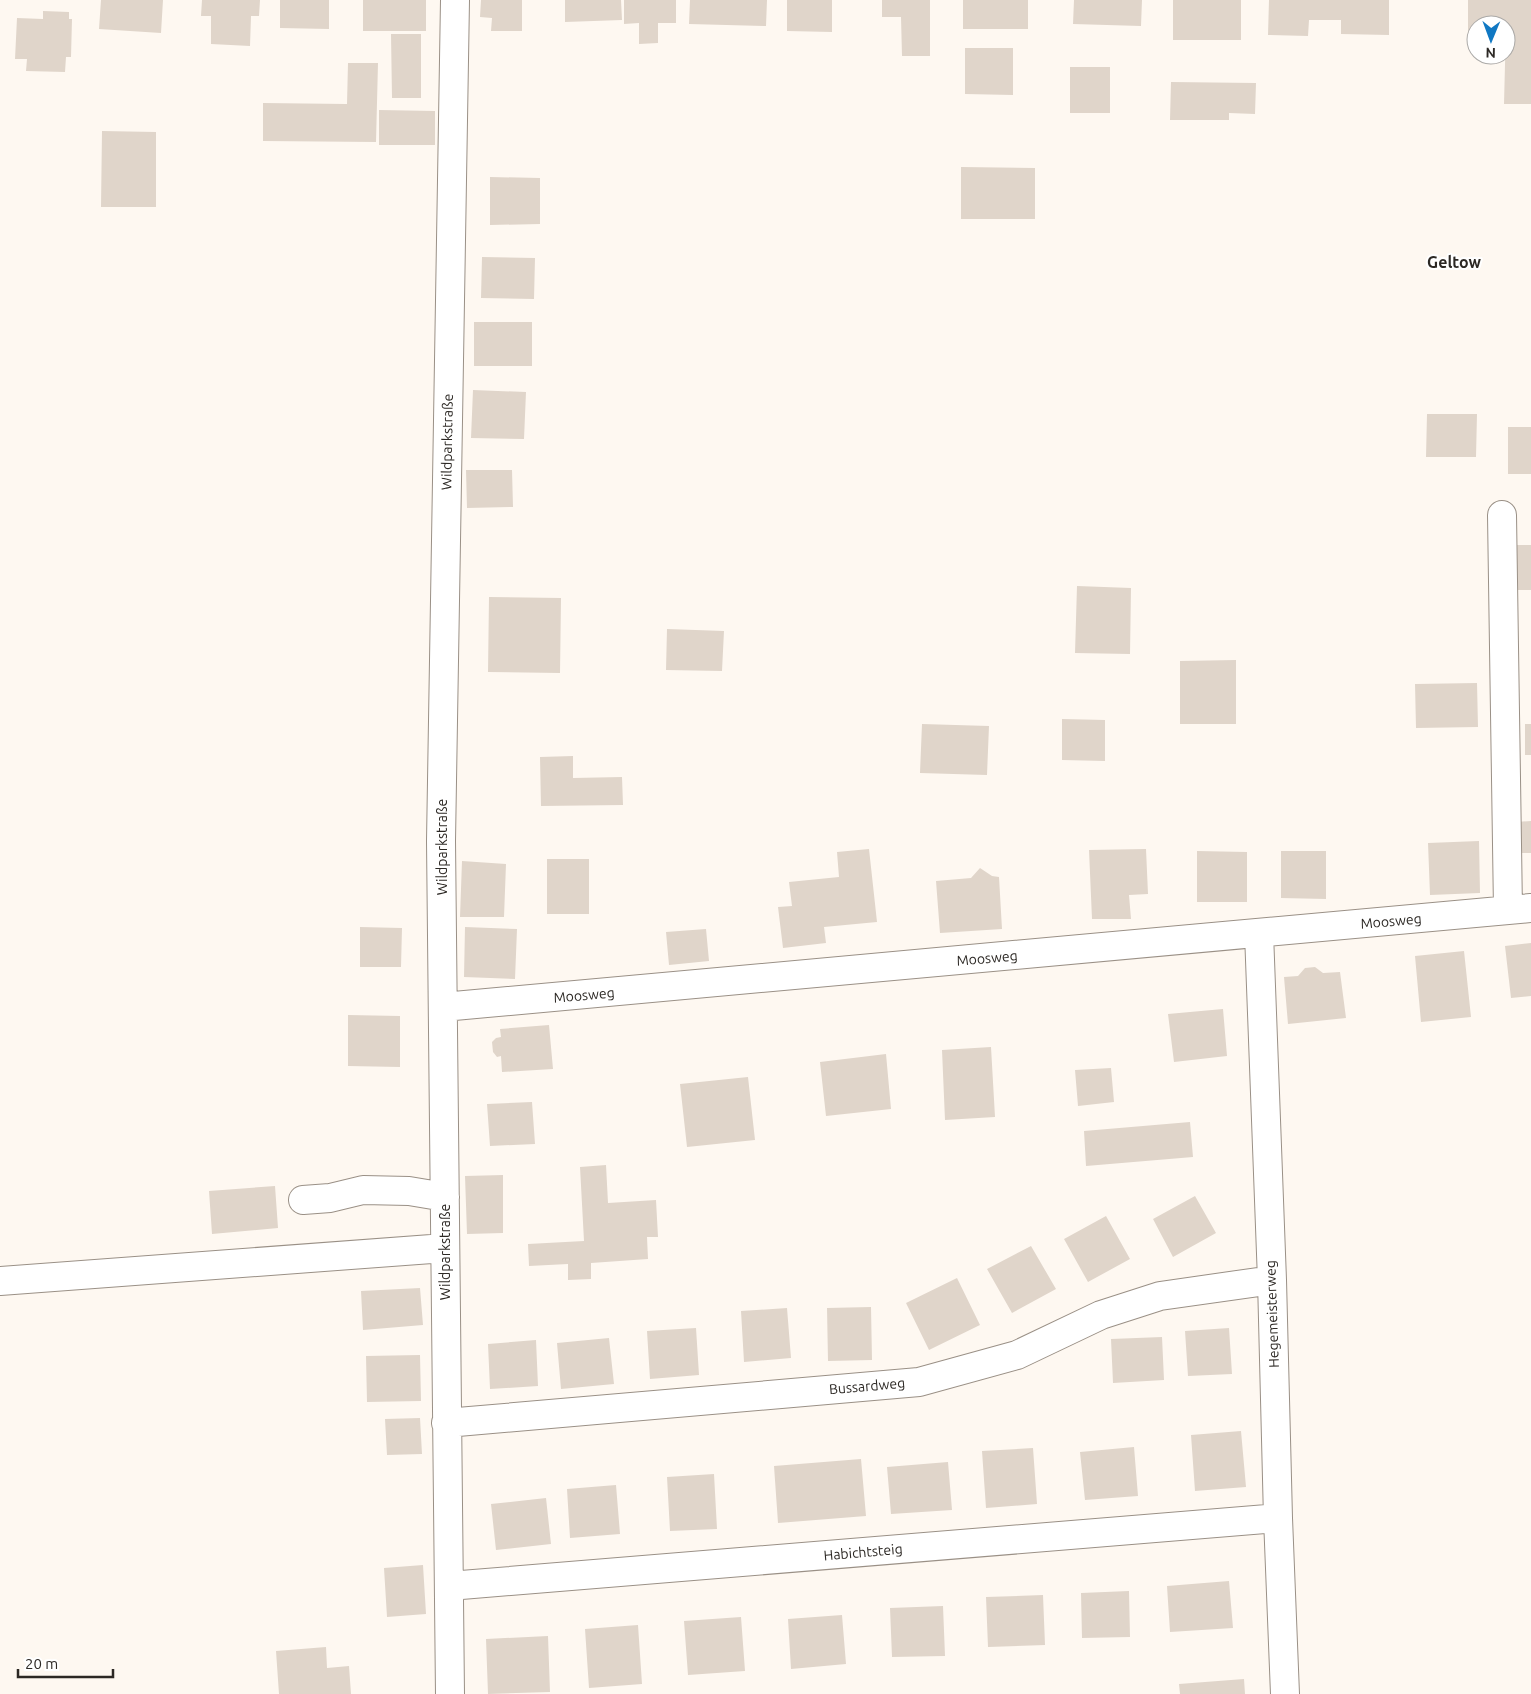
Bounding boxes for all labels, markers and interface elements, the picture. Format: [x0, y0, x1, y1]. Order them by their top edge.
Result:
north arrow [1466, 15, 1516, 65]
text: N [1485, 45, 1496, 61]
district label: Geltow [1427, 253, 1481, 271]
street label: Wildparkstraße [438, 394, 456, 490]
street label: Wildparkstraße [434, 799, 450, 895]
street label: Moosweg [1360, 910, 1422, 932]
street label: Moosweg [956, 947, 1018, 969]
street label: Moosweg [553, 984, 615, 1006]
street label: Wildparkstraße [437, 1204, 453, 1300]
street label: Hegemeisterweg [1262, 1260, 1282, 1368]
street label: Bussardweg [828, 1375, 906, 1397]
street label: Habichtsteig [823, 1541, 903, 1563]
scale bar [18, 1646, 112, 1678]
text: 20 m [25, 1655, 58, 1672]

